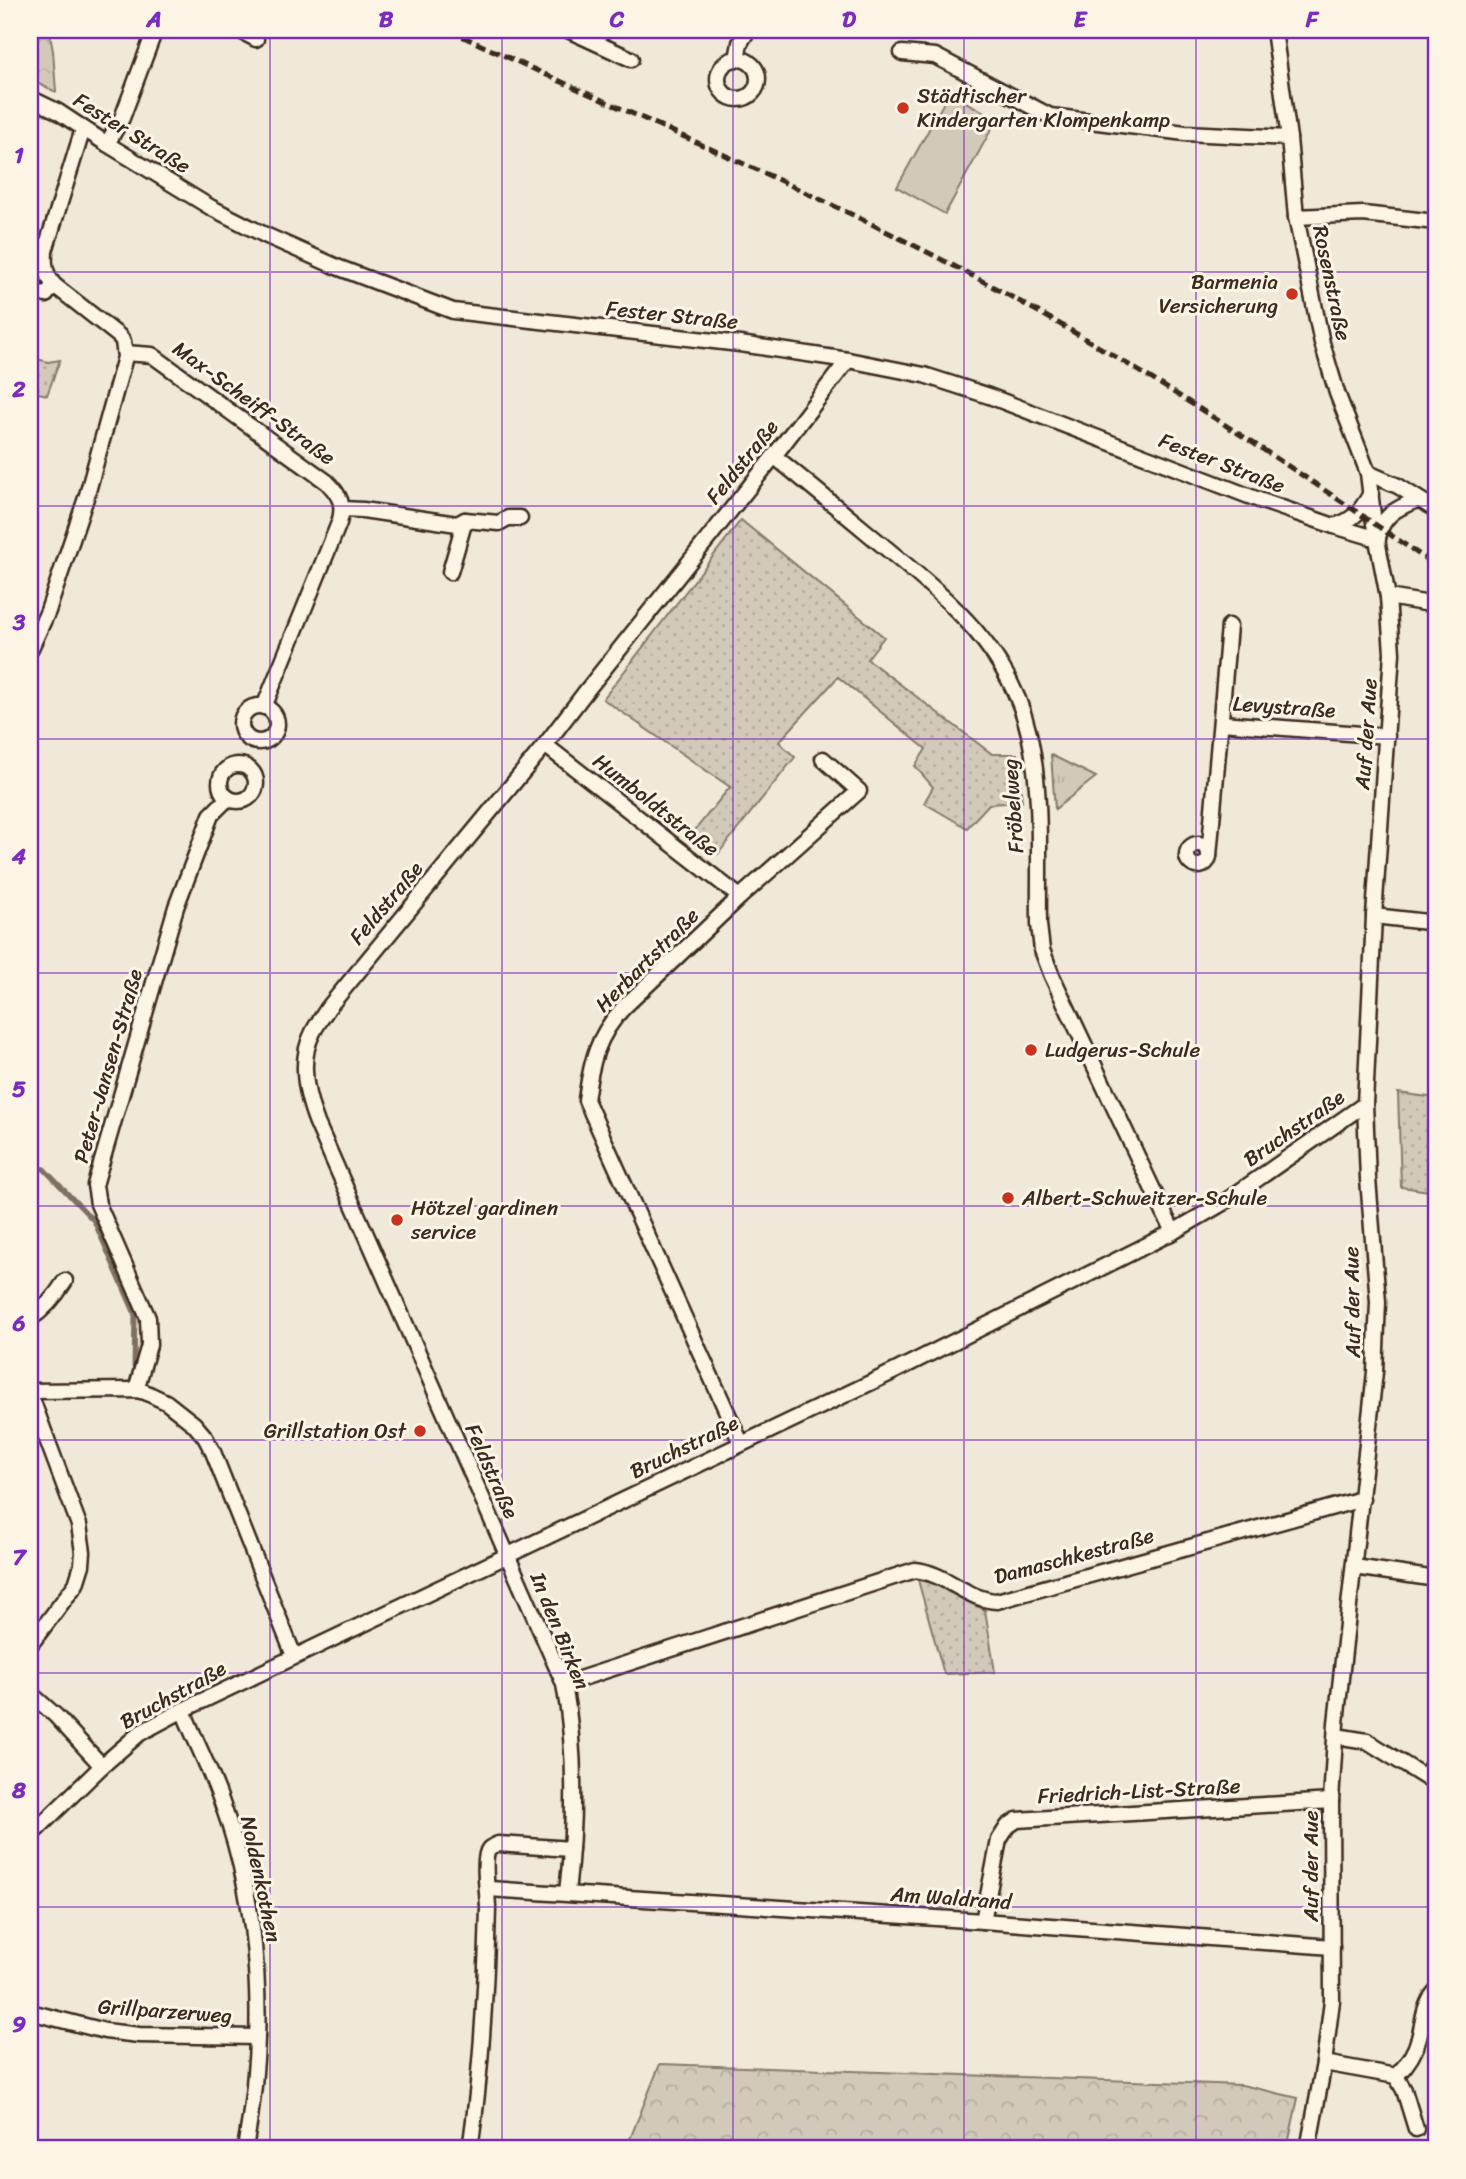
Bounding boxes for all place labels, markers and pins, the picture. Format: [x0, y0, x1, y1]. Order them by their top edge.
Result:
place label: Städtischer Kindergarten Klompenkamp [917, 77, 1170, 139]
marker: Städtischer Kindergarten Klompenkamp [895, 100, 911, 116]
place label: Barmenia Versicherung [1159, 263, 1278, 325]
marker: Barmenia Versicherung [1284, 286, 1300, 302]
place label: Ludgerus-Schule [1045, 1031, 1201, 1069]
marker: Ludgerus-Schule [1023, 1042, 1039, 1058]
place label: Albert-Schweitzer-Schule [1021, 1179, 1268, 1217]
place label: Hötzel gardinen service [410, 1189, 558, 1251]
marker: Albert-Schweitzer-Schule [1000, 1190, 1016, 1206]
marker: Hötzel gardinen service [389, 1212, 405, 1228]
place label: Grillstation Ost [264, 1412, 408, 1450]
marker: Grillstation Ost [412, 1423, 428, 1439]

